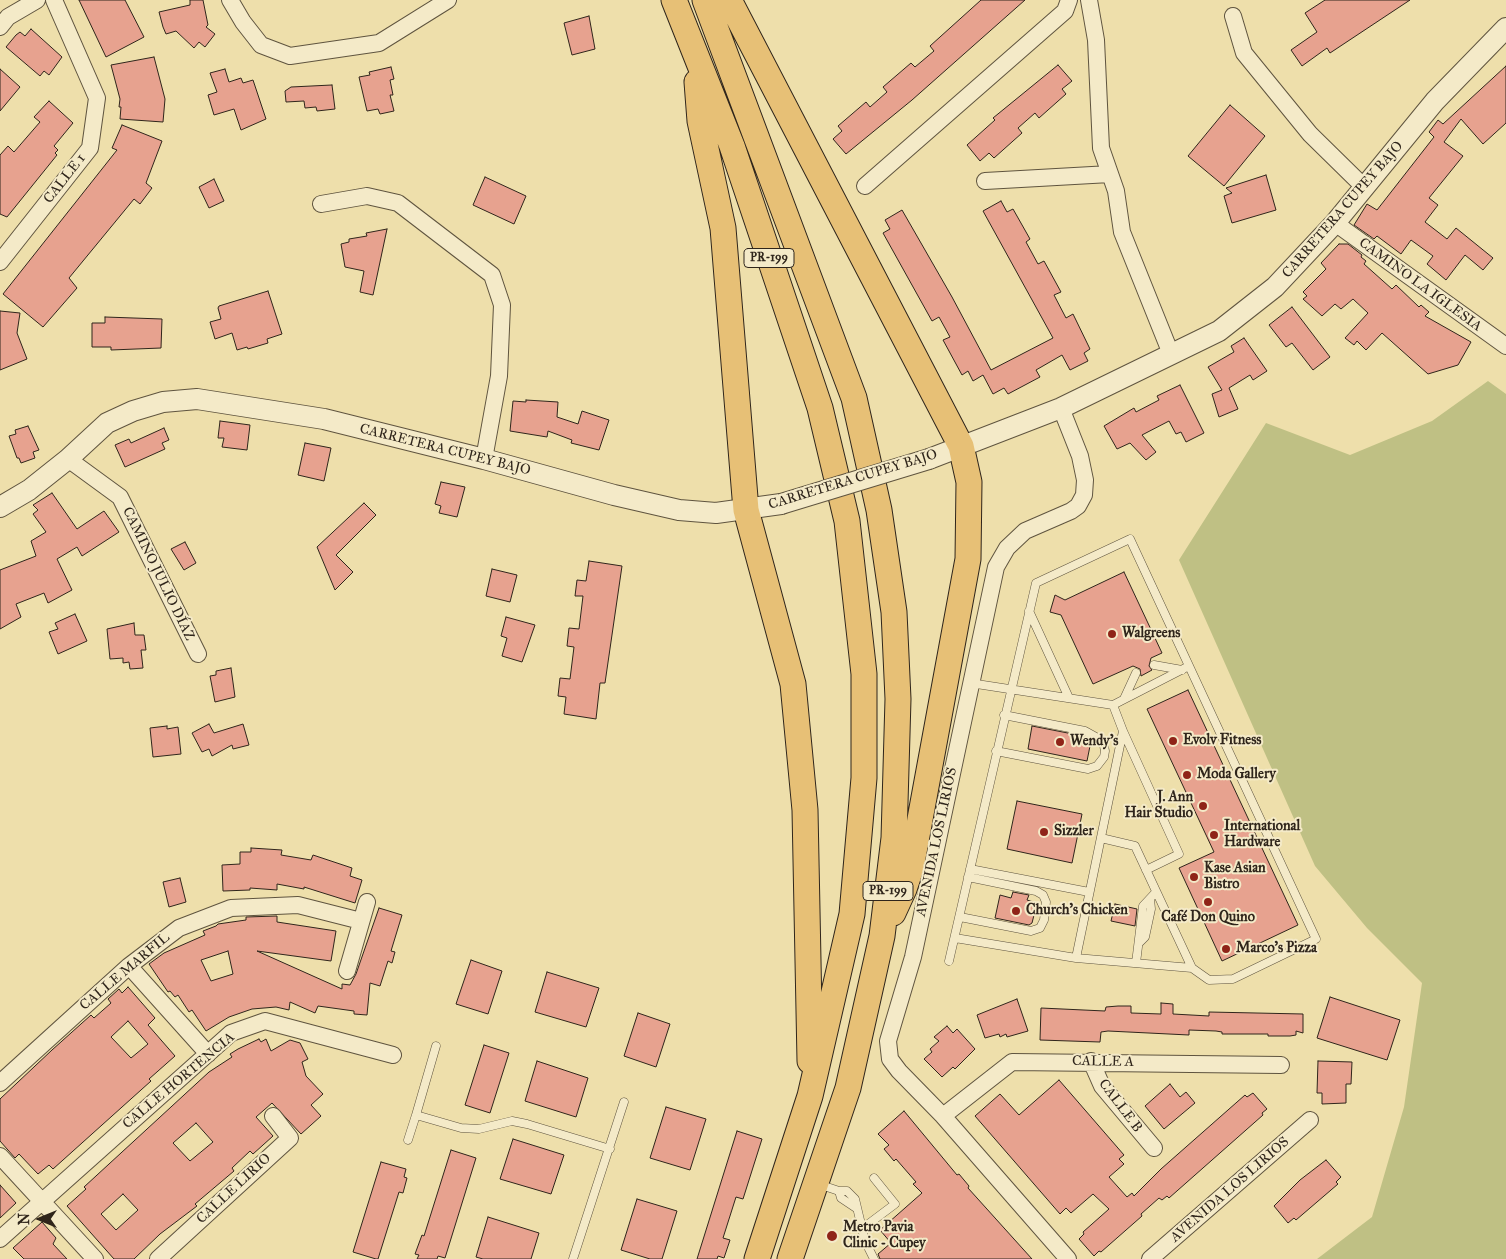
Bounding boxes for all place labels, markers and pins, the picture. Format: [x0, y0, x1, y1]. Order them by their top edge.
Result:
place label: Walgreens [1122, 626, 1180, 642]
marker: Walgreens [1106, 628, 1118, 640]
place label: Evolv Fitness [1183, 733, 1261, 749]
place label: Wendy's [1070, 734, 1118, 750]
marker: Evolv Fitness [1167, 735, 1179, 747]
marker: Wendy's [1054, 736, 1066, 748]
place label: Moda Gallery [1197, 767, 1276, 783]
marker: Moda Gallery [1181, 769, 1193, 781]
place label: J. Ann Hair Studio [1124, 790, 1193, 822]
marker: J. Ann Hair Studio [1197, 800, 1209, 812]
place label: International Hardware [1224, 819, 1300, 852]
place label: Sizzler [1054, 824, 1094, 840]
marker: Sizzler [1038, 826, 1050, 838]
marker: International Hardware [1208, 829, 1220, 841]
place label: Kase Asian Bistro [1204, 861, 1266, 894]
marker: Kase Asian Bistro [1188, 871, 1200, 883]
marker: Café Don Quino [1202, 896, 1214, 908]
place label: Church's Chicken [1026, 903, 1128, 919]
marker: Church's Chicken [1010, 905, 1022, 917]
place label: Café Don Quino [1161, 910, 1255, 926]
place label: Marco's Pizza [1236, 941, 1317, 957]
marker: Marco's Pizza [1220, 943, 1232, 955]
place label: Metro Pavia Clinic - Cupey [843, 1220, 926, 1252]
marker: Metro Pavia Clinic - Cupey [825, 1229, 839, 1243]

